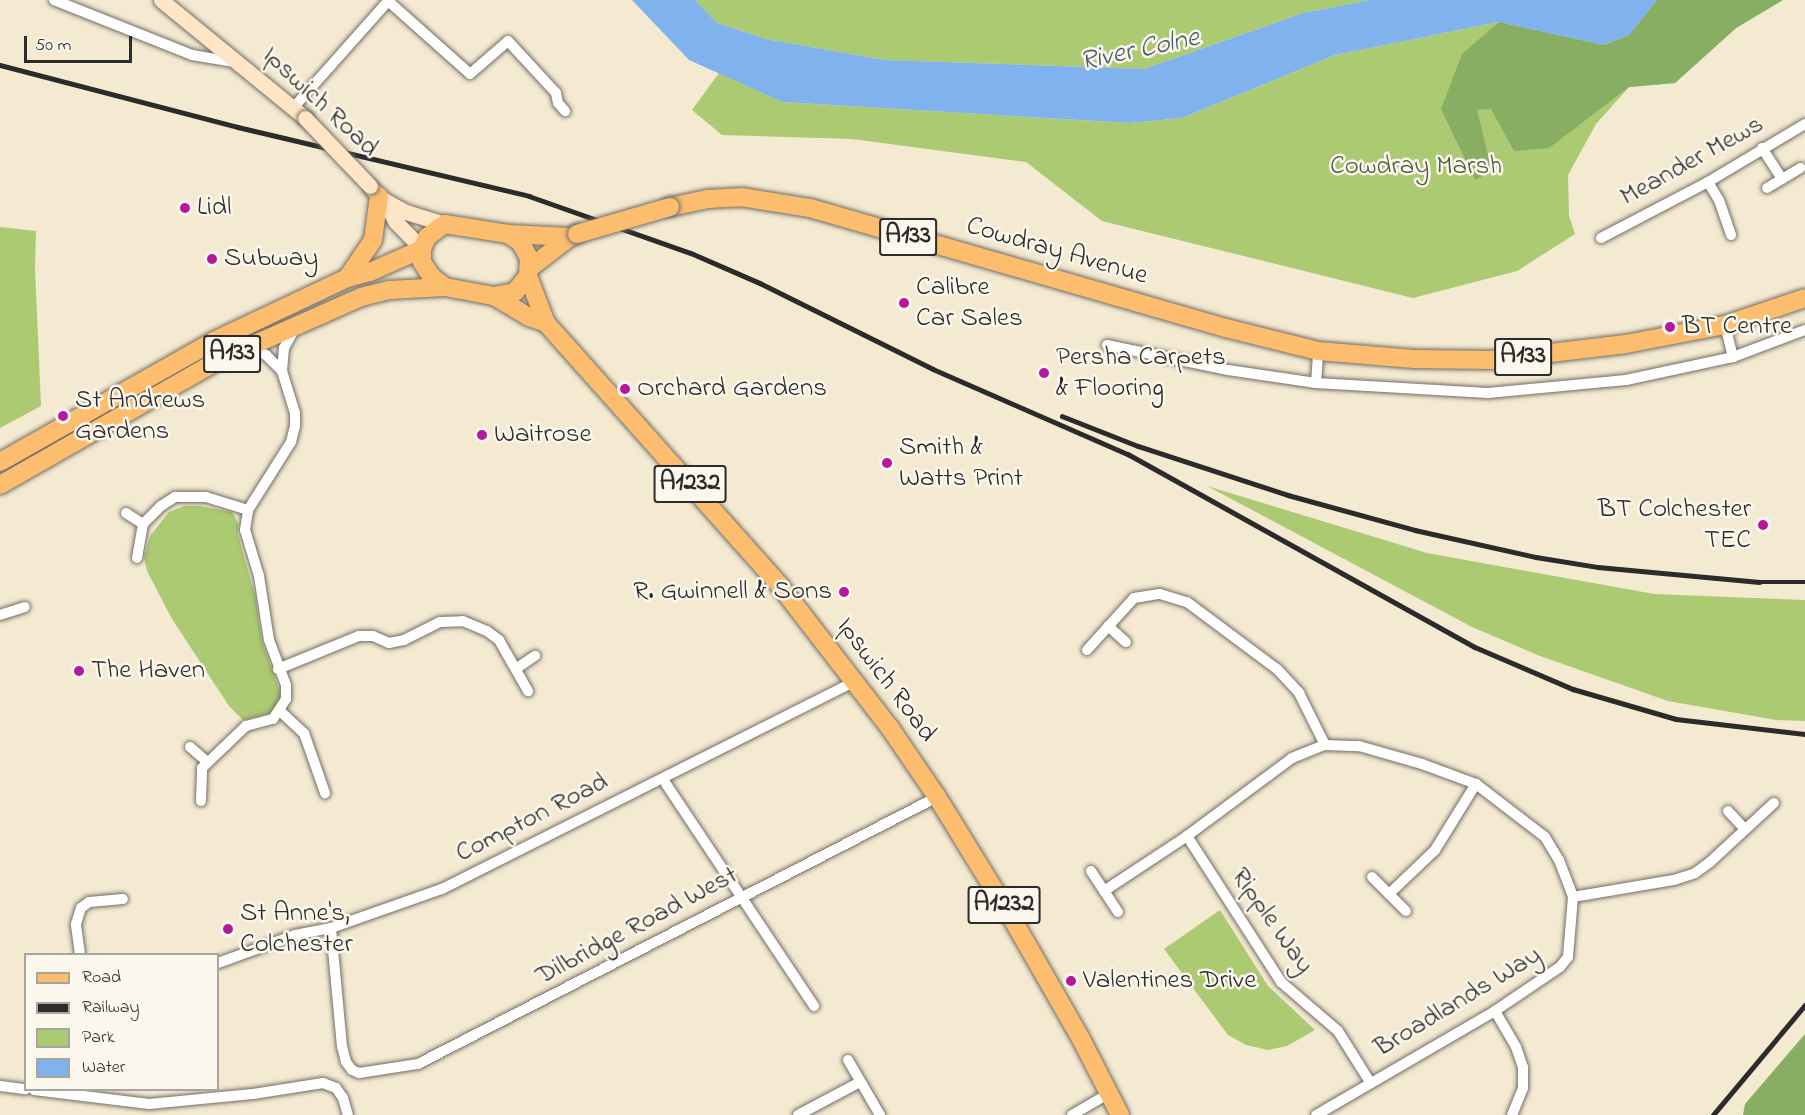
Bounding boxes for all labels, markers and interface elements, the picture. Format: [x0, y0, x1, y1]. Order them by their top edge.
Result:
water label: River Colne [1078, 22, 1202, 80]
scale bar [27, 24, 135, 62]
text: 50 m [35, 33, 72, 59]
street label: Ipswich Road [255, 40, 385, 164]
street label: Meander Mews [1615, 108, 1769, 214]
park label: Cowdray Marsh [1330, 151, 1502, 183]
place label: Lidl [197, 192, 232, 224]
marker: Lidl [178, 201, 192, 215]
street label: Cowdray Avenue [963, 210, 1151, 292]
road number: A133 [878, 214, 938, 260]
place label: Subway [224, 243, 318, 275]
marker: Subway [205, 252, 219, 266]
place label: Calibre Car Sales [916, 271, 1023, 334]
marker: Calibre Car Sales [897, 296, 911, 310]
place label: BT Centre [1682, 311, 1792, 343]
marker: BT Centre [1663, 320, 1677, 334]
road number: A133 [202, 331, 262, 377]
road number: A133 [1493, 334, 1553, 380]
place label: Persha Carpets & Flooring [1056, 341, 1226, 404]
marker: Persha Carpets & Flooring [1037, 366, 1051, 380]
place label: Orchard Gardens [637, 373, 827, 405]
marker: Orchard Gardens [618, 382, 632, 396]
place label: St Andrews Gardens [75, 384, 205, 447]
marker: St Andrews Gardens [56, 409, 70, 423]
place label: Waitrose [494, 419, 592, 451]
marker: Waitrose [475, 428, 489, 442]
place label: Smith & Watts Print [899, 431, 1023, 494]
marker: Smith & Watts Print [880, 456, 894, 470]
road number: A1232 [652, 461, 728, 507]
place label: BT Colchester TEC [1598, 493, 1751, 556]
marker: BT Colchester TEC [1756, 518, 1770, 532]
place label: R. Gwinnell & Sons [633, 576, 832, 608]
marker: R. Gwinnell & Sons [837, 585, 851, 599]
street label: Ipswich Road [829, 611, 943, 749]
place label: The Haven [91, 655, 205, 687]
marker: The Haven [72, 664, 86, 678]
street label: Compton Road [451, 766, 613, 870]
street label: Dilbridge Road West [530, 859, 744, 993]
street label: Ripple Way [1224, 862, 1320, 980]
road number: A1232 [966, 882, 1042, 928]
place label: St Anne's, Colchester [240, 897, 353, 960]
marker: St Anne's, Colchester [221, 922, 235, 936]
street label: Broadlands Way [1369, 939, 1547, 1065]
legend [24, 953, 219, 1091]
text: Road [82, 965, 121, 991]
place label: Valentines Drive [1083, 965, 1256, 997]
marker: Valentines Drive [1064, 974, 1078, 988]
text: Railway [82, 995, 139, 1021]
text: Park [82, 1025, 115, 1051]
text: Water [82, 1055, 125, 1081]

